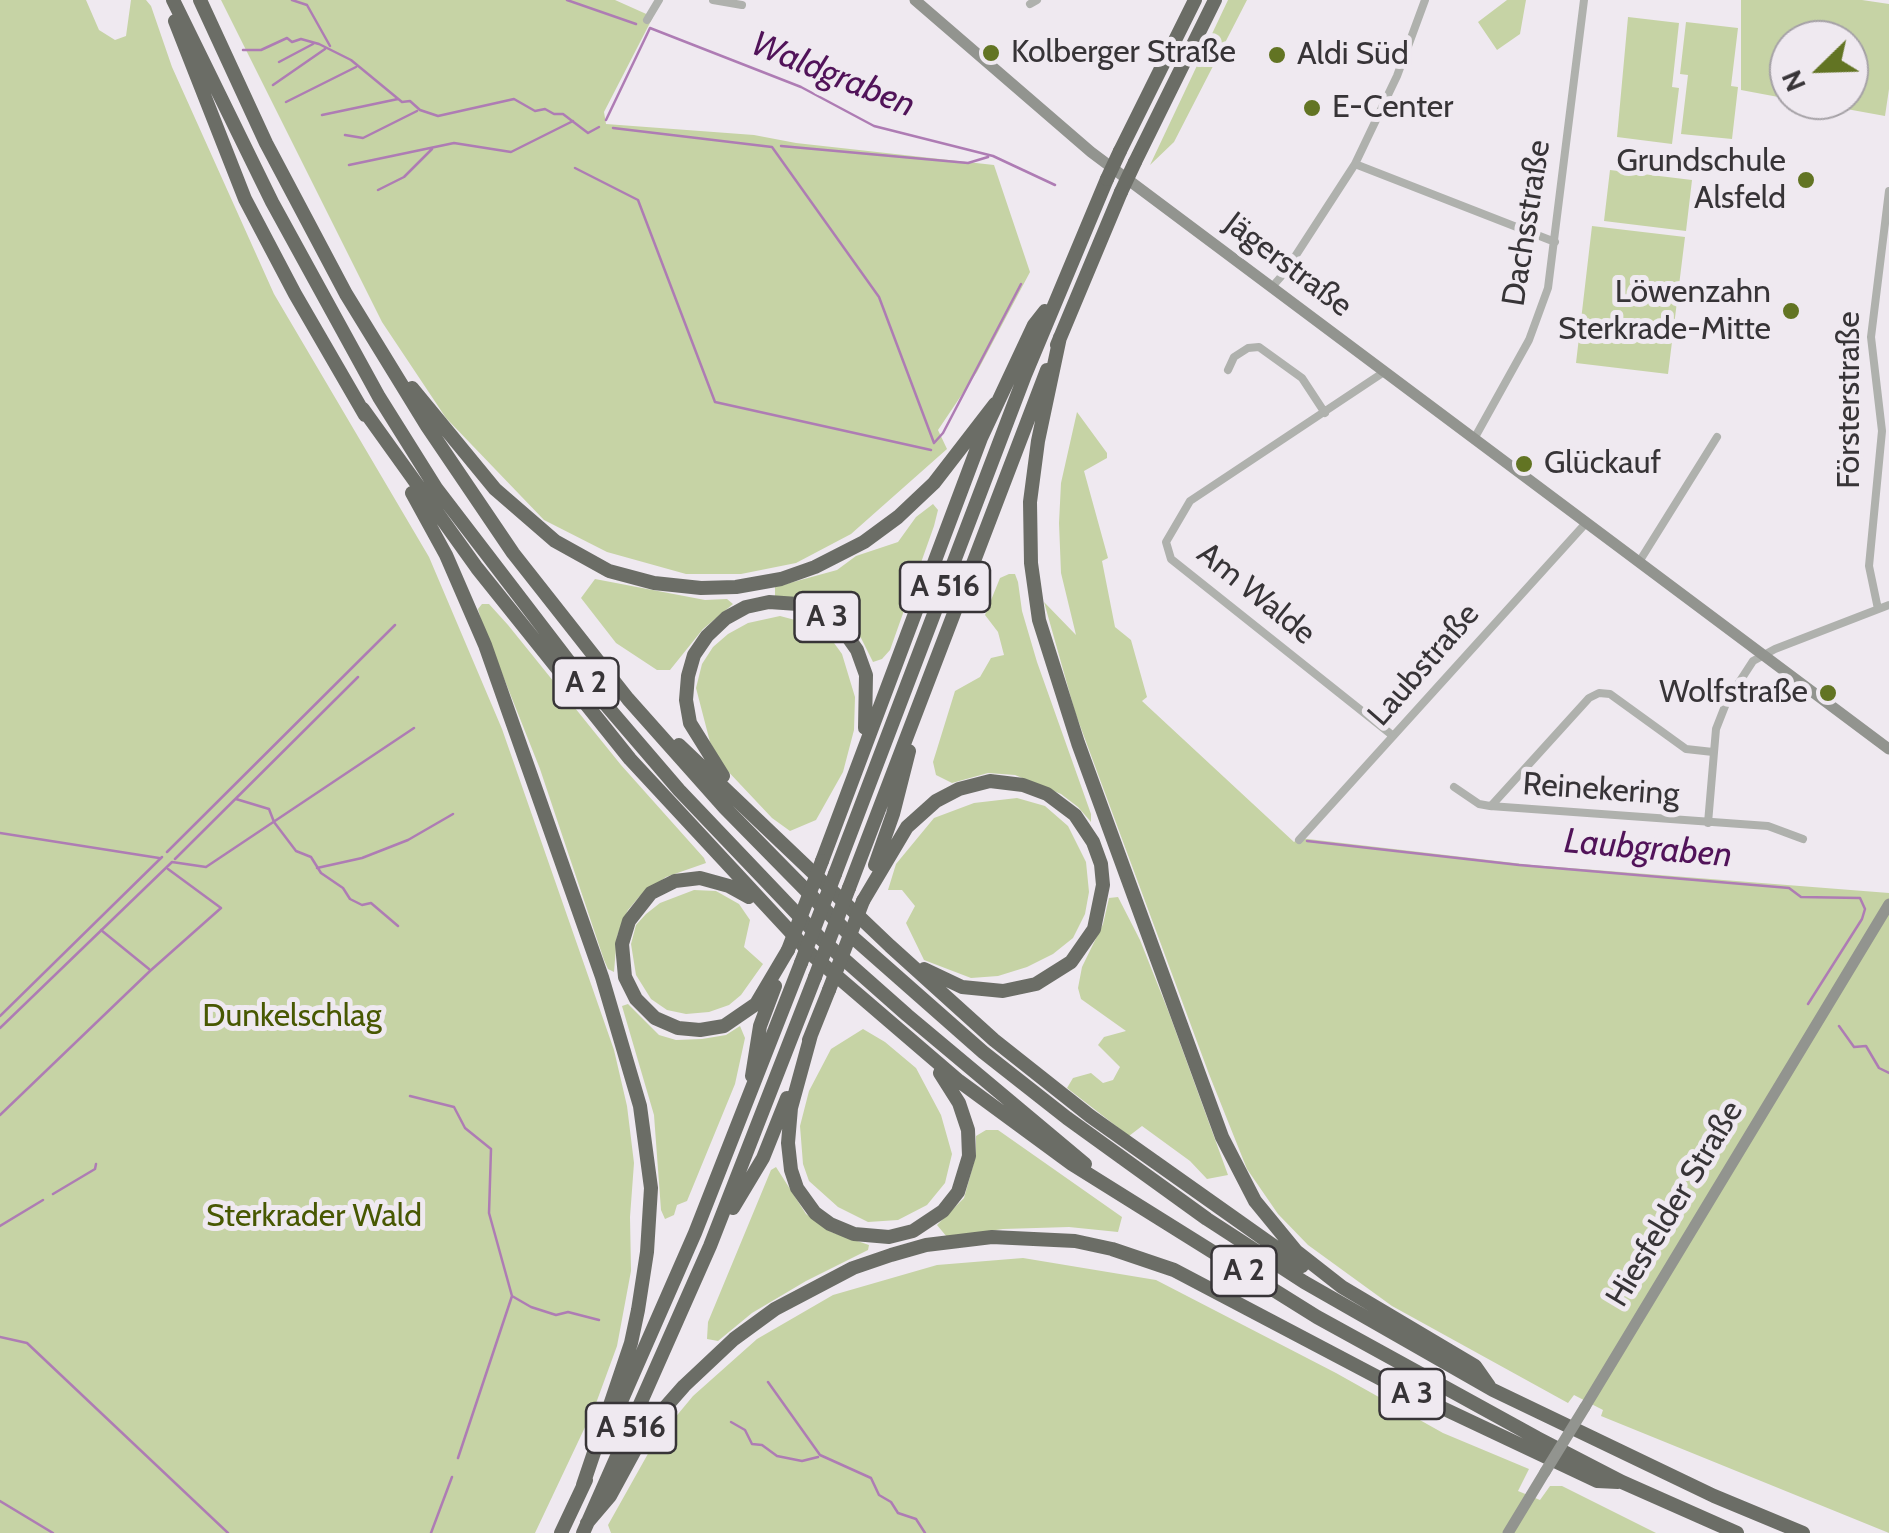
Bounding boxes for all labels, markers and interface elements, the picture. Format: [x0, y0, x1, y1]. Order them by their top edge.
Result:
north arrow [1769, 20, 1869, 120]
water label: Waldgraben [745, 23, 921, 127]
place label: Kolberger Straße [1011, 34, 1236, 72]
place label: Aldi Süd [1297, 36, 1409, 74]
marker: Kolberger Straße [980, 42, 1002, 64]
marker: Aldi Süd [1266, 44, 1288, 66]
text: N [1774, 65, 1813, 97]
place label: E-Center [1332, 89, 1453, 127]
marker: E-Center [1301, 97, 1323, 119]
street label: Dachsstraße [1495, 137, 1559, 309]
place label: Grundschule Alsfeld [1616, 143, 1786, 218]
marker: Grundschule Alsfeld [1795, 169, 1817, 191]
street label: Jägerstraße [1217, 205, 1359, 325]
place label: Löwenzahn Sterkrade-Mitte [1558, 274, 1771, 349]
marker: Löwenzahn Sterkrade-Mitte [1780, 300, 1802, 322]
street label: Försterstraße [1831, 311, 1869, 489]
place label: Glückauf [1544, 445, 1661, 483]
marker: Glückauf [1513, 453, 1535, 475]
street label: Am Walde [1189, 535, 1323, 653]
road number: A 516 [900, 562, 990, 612]
road number: A 3 [794, 592, 860, 642]
street label: Laubstraße [1360, 596, 1488, 734]
road number: A 2 [554, 658, 618, 708]
place label: Wolfstraße [1659, 674, 1808, 712]
marker: Wolfstraße [1817, 682, 1839, 704]
street label: Reinekering [1521, 765, 1681, 815]
water label: Laubgraben [1562, 821, 1734, 877]
park label: Dunkelschlag [202, 998, 382, 1036]
street label: Hiesfelder Straße [1599, 1094, 1751, 1314]
park label: Sterkrader Wald [206, 1198, 422, 1236]
road number: A 2 [1212, 1246, 1276, 1296]
road number: A 3 [1380, 1369, 1444, 1419]
road number: A 516 [586, 1403, 676, 1453]

